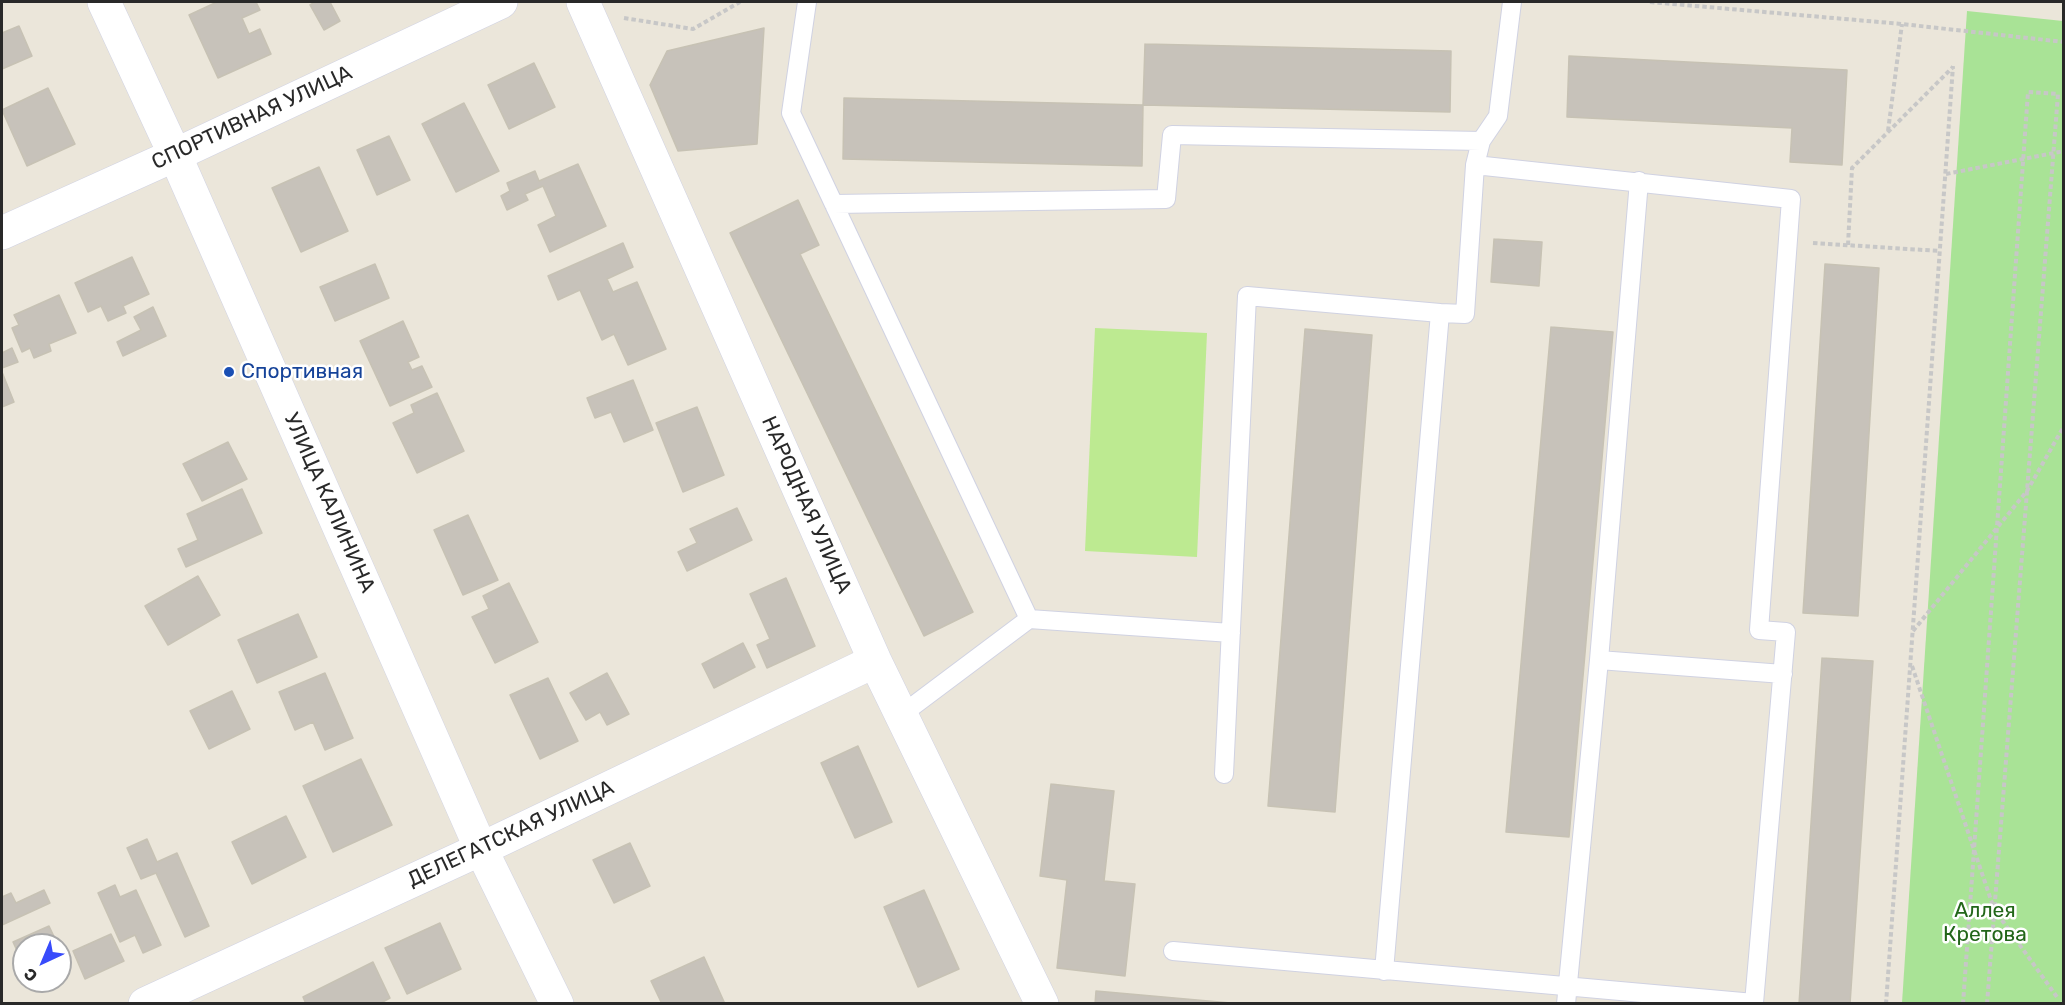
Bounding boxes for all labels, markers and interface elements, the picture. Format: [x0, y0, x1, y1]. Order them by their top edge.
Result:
street label: СПОРТИВНАЯ УЛИЦА [148, 60, 356, 176]
place label: Спортивная [241, 359, 363, 385]
marker: Спортивная [222, 365, 236, 379]
street label: УЛИЦА КАЛИНИНА [278, 409, 380, 597]
street label: НАРОДНАЯ УЛИЦА [756, 413, 856, 597]
street label: ДЕЛЕГАТСКАЯ УЛИЦА [404, 775, 618, 893]
park label: Аллея Кретова [1943, 898, 2027, 948]
north arrow [12, 933, 72, 993]
text: С [20, 964, 41, 986]

